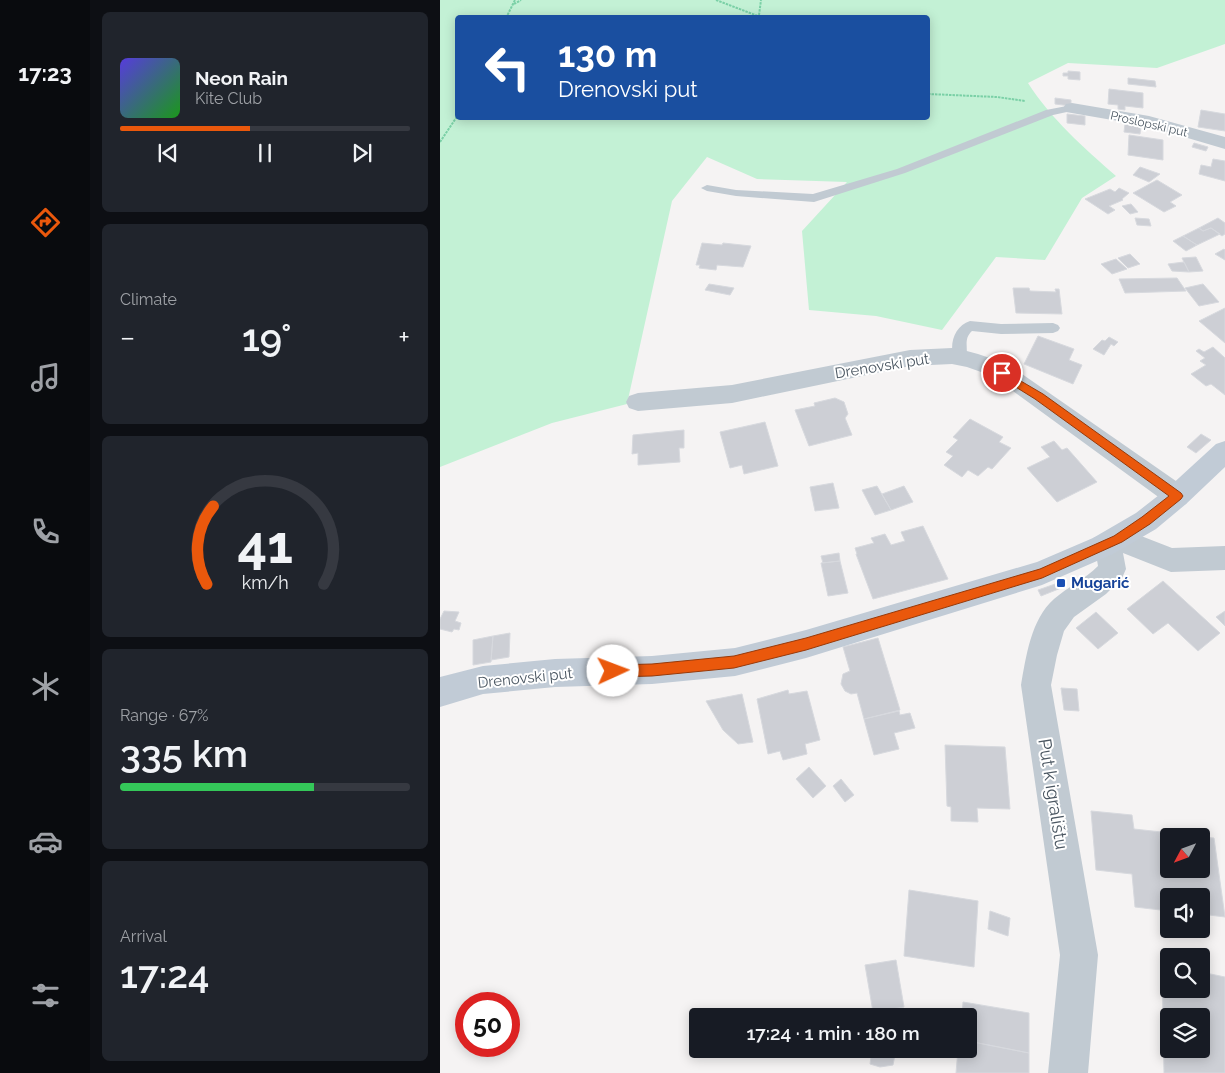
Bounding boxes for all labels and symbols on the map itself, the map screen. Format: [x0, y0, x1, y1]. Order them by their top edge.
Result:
street label: Proslopski put [1109, 108, 1189, 140]
street label: Drenovski put [834, 350, 930, 382]
pin [981, 352, 1023, 394]
place label: Mugarić [1071, 574, 1130, 592]
marker: Mugarić [1055, 577, 1067, 589]
position arrow [586, 644, 638, 696]
street label: Drenovski put [477, 664, 573, 692]
street label: Put k igralištu [1034, 737, 1073, 851]
north arrow [1160, 828, 1210, 878]
speed limit sign: 50 [455, 992, 520, 1057]

